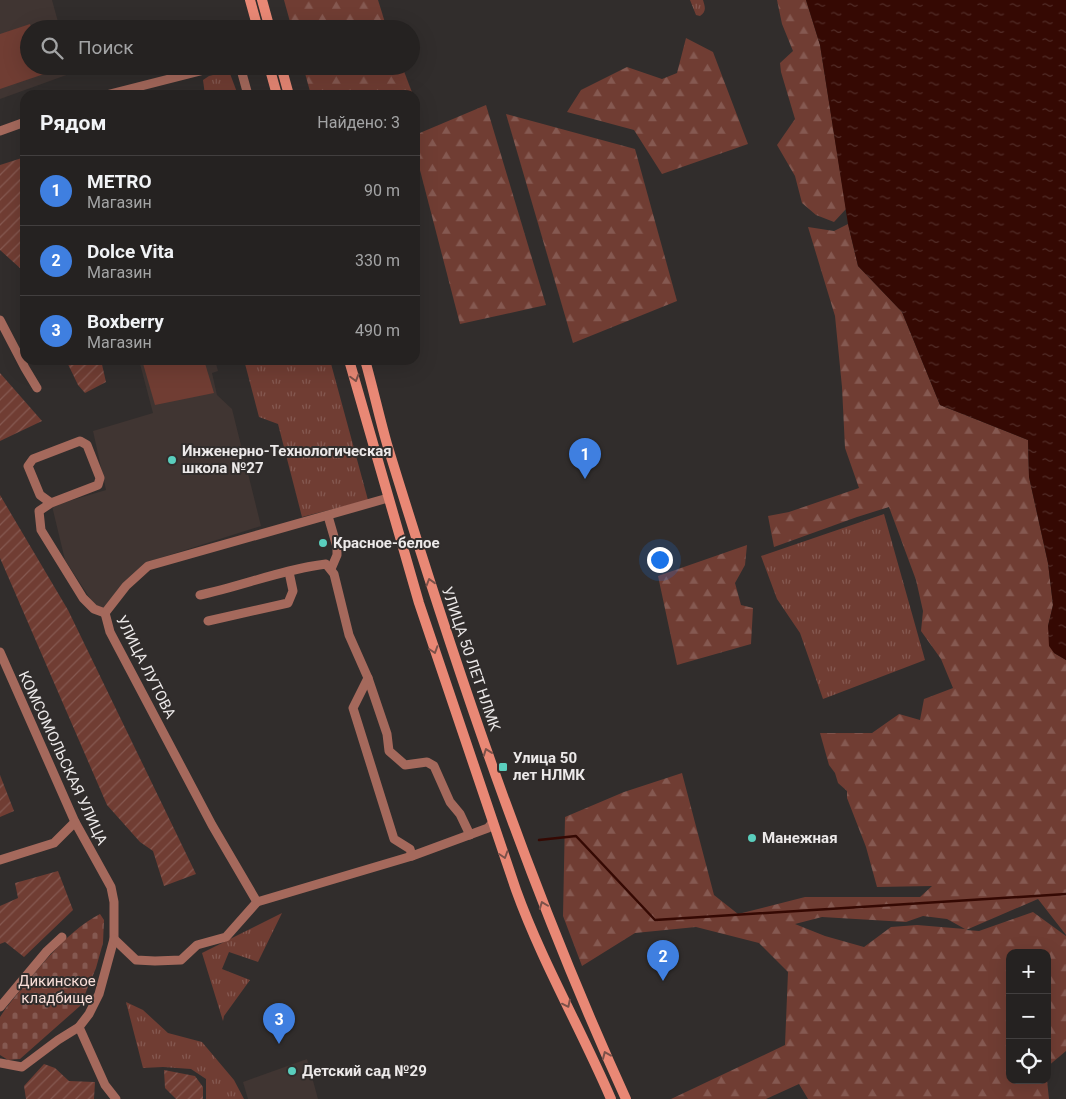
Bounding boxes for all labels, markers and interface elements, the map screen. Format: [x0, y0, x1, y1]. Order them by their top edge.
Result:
search box [20, 20, 420, 75]
icon: search [38, 34, 66, 62]
text: Поиск [78, 36, 134, 59]
text: Рядом [40, 111, 106, 135]
text: Найдено: 3 [317, 113, 400, 132]
text: METRO [87, 170, 152, 193]
text: 1 [51, 181, 61, 200]
text: 90 m [364, 181, 400, 200]
text: Магазин [87, 193, 152, 212]
text: Dolce Vita [87, 240, 174, 263]
text: 2 [51, 251, 61, 270]
text: 330 m [355, 251, 400, 270]
text: Магазин [87, 263, 152, 282]
text: Boxberry [87, 310, 164, 333]
text: 3 [51, 321, 61, 340]
text: 490 m [355, 321, 400, 340]
text: Магазин [87, 333, 152, 352]
one-way arrow [349, 374, 359, 382]
pin: 1 [569, 438, 601, 479]
place label: Инженерно-Технологическая школа №27 [182, 442, 392, 477]
marker: Инженерно-Технологическая школа №27 [166, 454, 178, 466]
place label: Красное-белое [333, 534, 440, 552]
marker: Красное-белое [317, 537, 329, 549]
your location [647, 547, 673, 573]
one-way arrow [425, 578, 435, 586]
street label: УЛИЦА 50 ЛЕТ НЛМК [438, 584, 504, 734]
street label: УЛИЦА ЛУТОВА [112, 612, 180, 722]
one-way arrow [429, 645, 439, 653]
street label: КОМСОМОЛЬСКАЯ УЛИЦА [15, 668, 111, 848]
one-way arrow [483, 748, 493, 757]
place label: Улица 50 лет НЛМК [513, 749, 585, 784]
marker: Улица 50 лет НЛМК [497, 761, 509, 773]
place label: Манежная [762, 829, 838, 847]
marker: Манежная [746, 832, 758, 844]
one-way arrow [498, 850, 508, 859]
one-way arrow [539, 901, 549, 910]
pin: 2 [647, 940, 679, 981]
map controls [1006, 949, 1051, 1084]
button: + [1006, 949, 1051, 994]
park label: Дикинское кладбище [18, 972, 96, 1007]
button: − [1006, 994, 1051, 1039]
one-way arrow [561, 999, 572, 1008]
pin: 3 [263, 1003, 295, 1044]
button: locate [1006, 1039, 1051, 1084]
one-way arrow [602, 1051, 613, 1060]
place label: Детский сад №29 [302, 1062, 427, 1080]
marker: Детский сад №29 [286, 1065, 298, 1077]

